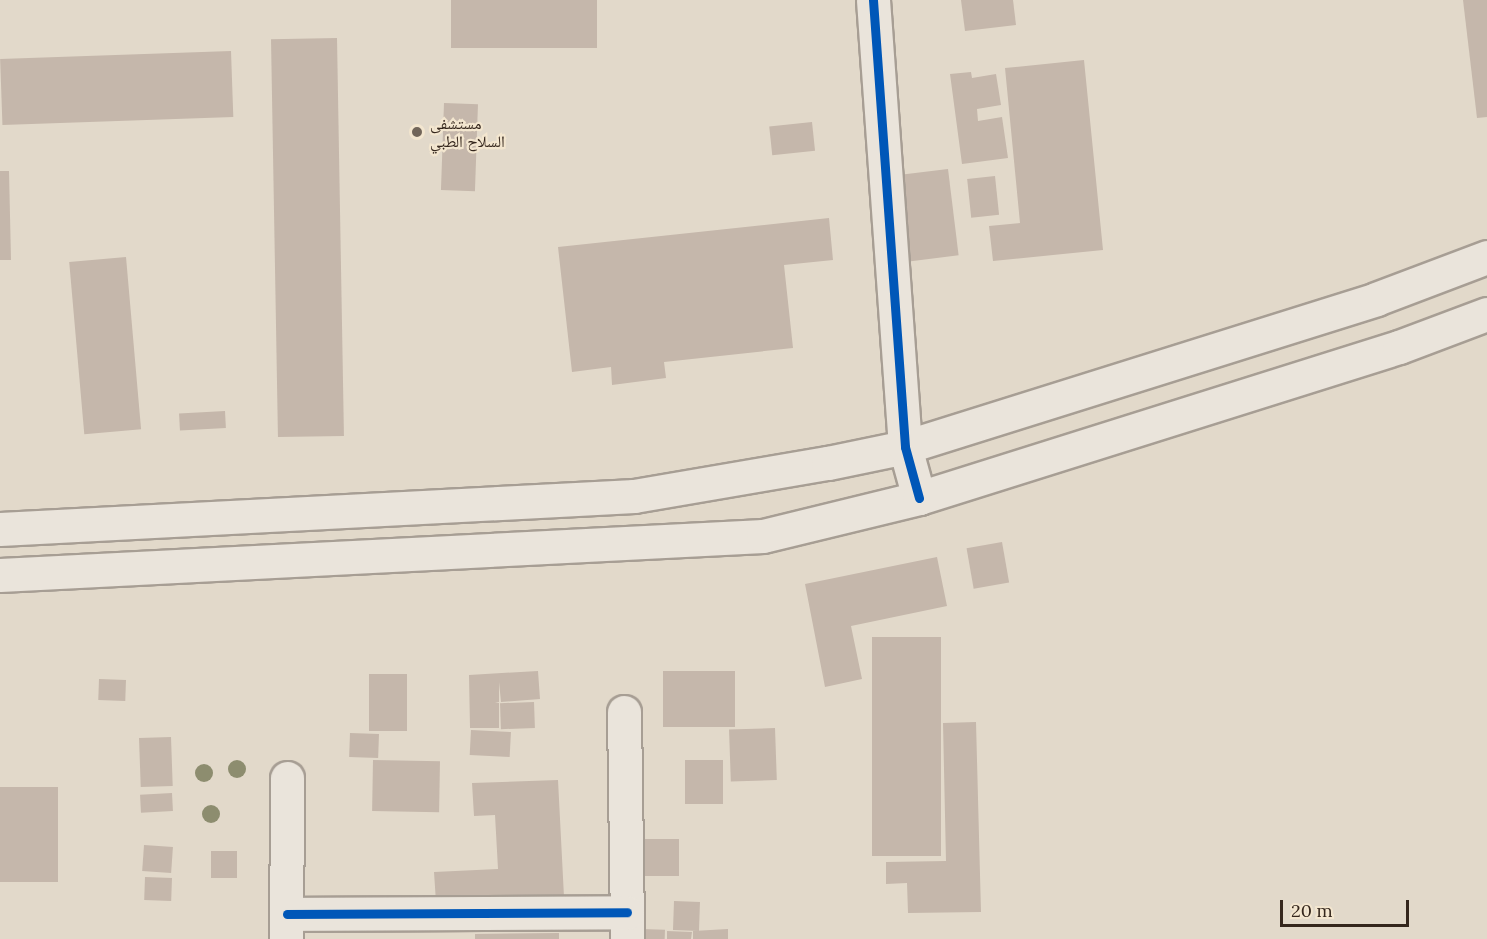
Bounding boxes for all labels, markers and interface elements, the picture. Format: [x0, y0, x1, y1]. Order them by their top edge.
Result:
place label: مستشفى السلاح الطبي [430, 113, 505, 151]
marker: مستشفى السلاح الطبي [408, 123, 426, 141]
scale bar [1283, 888, 1412, 926]
text: 20 m [1291, 899, 1333, 922]

